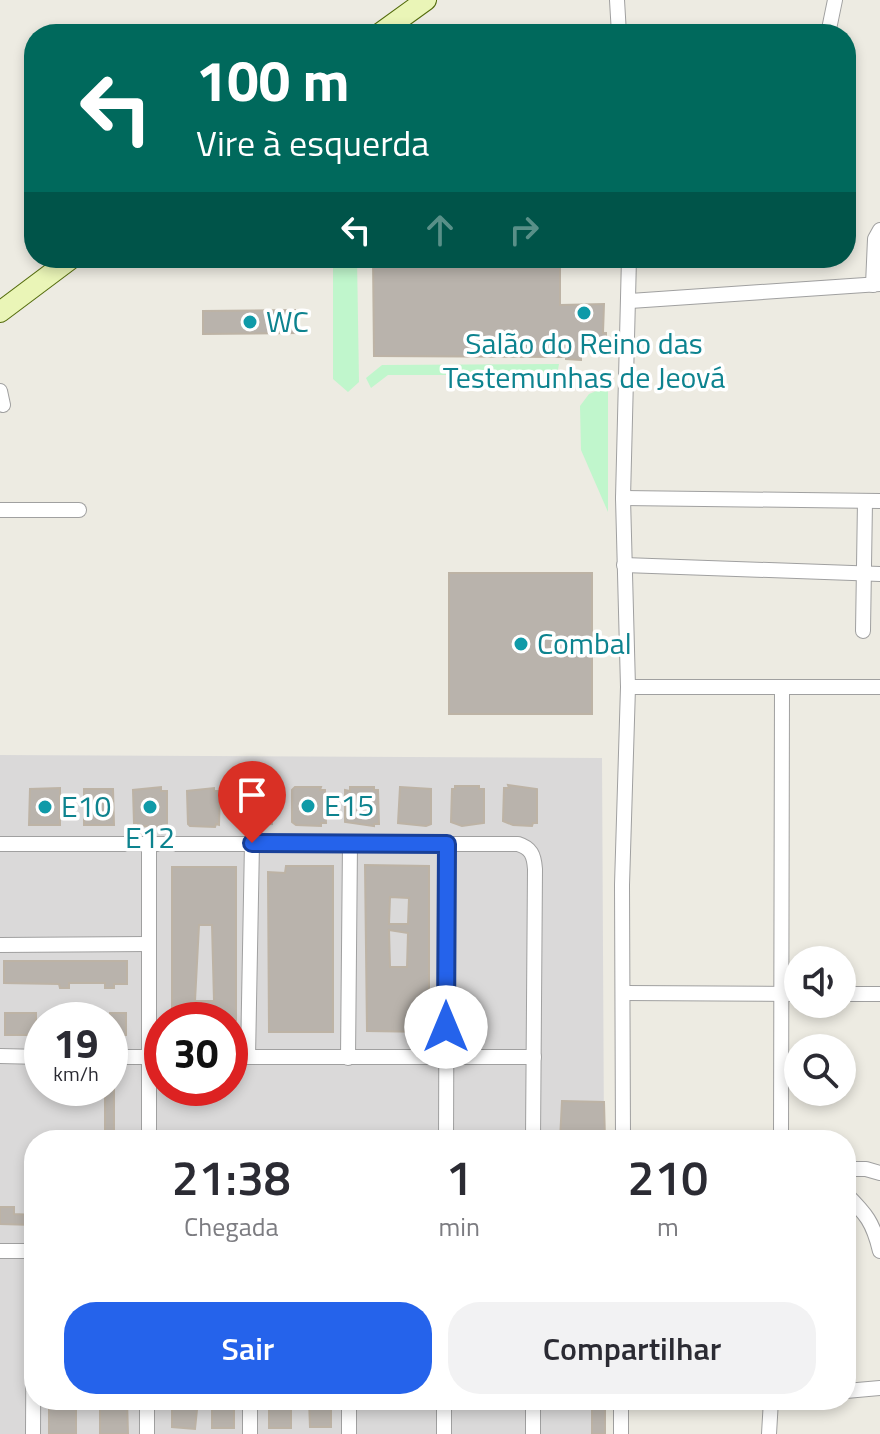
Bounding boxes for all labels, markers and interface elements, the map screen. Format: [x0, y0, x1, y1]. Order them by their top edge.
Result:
text: 100 m [196, 38, 349, 123]
icon: left [64, 56, 168, 160]
text: Vire à esquerda [196, 115, 429, 170]
icon: left [334, 208, 378, 252]
icon: ahead [418, 208, 462, 252]
icon: right [502, 208, 546, 252]
place label: WC [266, 298, 309, 344]
marker: Salão do Reino das Testemunhas de Jeová [575, 304, 593, 322]
marker: WC [241, 313, 259, 331]
place label: Salão do Reino das Testemunhas de Jeová [443, 320, 725, 400]
place label: Combal [537, 620, 632, 666]
marker: Combal [512, 635, 530, 653]
pin [218, 761, 286, 843]
icon: arrive [230, 773, 274, 817]
place label: E15 [324, 782, 374, 828]
place label: E10 [61, 783, 111, 829]
marker: E15 [299, 797, 317, 815]
marker: E10 [36, 798, 54, 816]
marker: E12 [141, 798, 159, 816]
place label: E12 [125, 814, 175, 860]
map controls [784, 946, 856, 1106]
button: sound [784, 946, 856, 1018]
position arrow [404, 985, 488, 1069]
speed limit sign: 30 [144, 1002, 248, 1106]
text: 19 [54, 1013, 98, 1074]
button: search [784, 1034, 856, 1106]
text: km/h [53, 1058, 99, 1089]
text: 21:38 [172, 1141, 291, 1214]
text: 1 [446, 1141, 473, 1214]
text: 210 [628, 1141, 708, 1214]
text: Chegada [184, 1207, 278, 1246]
text: min [438, 1207, 480, 1246]
text: m [657, 1207, 679, 1246]
button: Sair [64, 1302, 432, 1394]
button: Compartilhar [448, 1302, 816, 1394]

